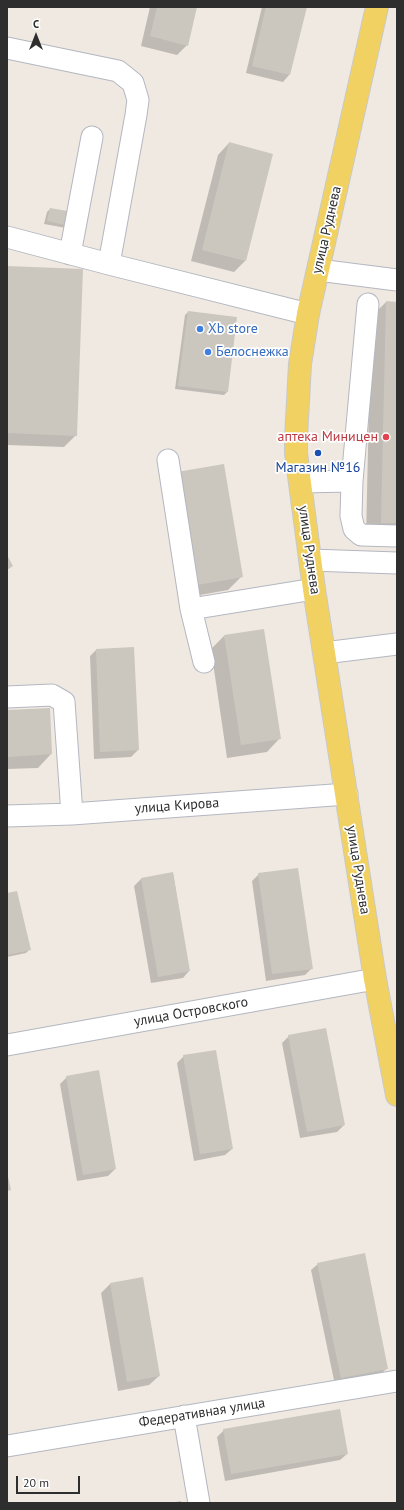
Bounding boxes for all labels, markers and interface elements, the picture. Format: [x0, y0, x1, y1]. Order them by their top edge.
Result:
north arrow [16, 16, 56, 56]
text: С [33, 17, 39, 31]
street label: улица Руднева [309, 184, 345, 276]
place label: Xb store [208, 321, 258, 337]
marker: Xb store [195, 324, 205, 334]
place label: Белоснежка [216, 344, 289, 360]
marker: Белоснежка [203, 347, 213, 357]
place label: аптека Миницен [277, 429, 378, 445]
marker: аптека Миницен [381, 432, 391, 442]
marker: Магазин №16 [313, 448, 323, 458]
place label: Магазин №16 [276, 460, 360, 476]
street label: улица Руднева [294, 504, 324, 596]
street label: улица Кирова [134, 795, 220, 817]
street label: улица Руднева [343, 824, 373, 916]
street label: улица Островского [133, 994, 249, 1030]
street label: Федеративная улица [138, 1395, 266, 1431]
scale bar [18, 1468, 82, 1494]
text: 20 m [23, 1475, 49, 1490]

